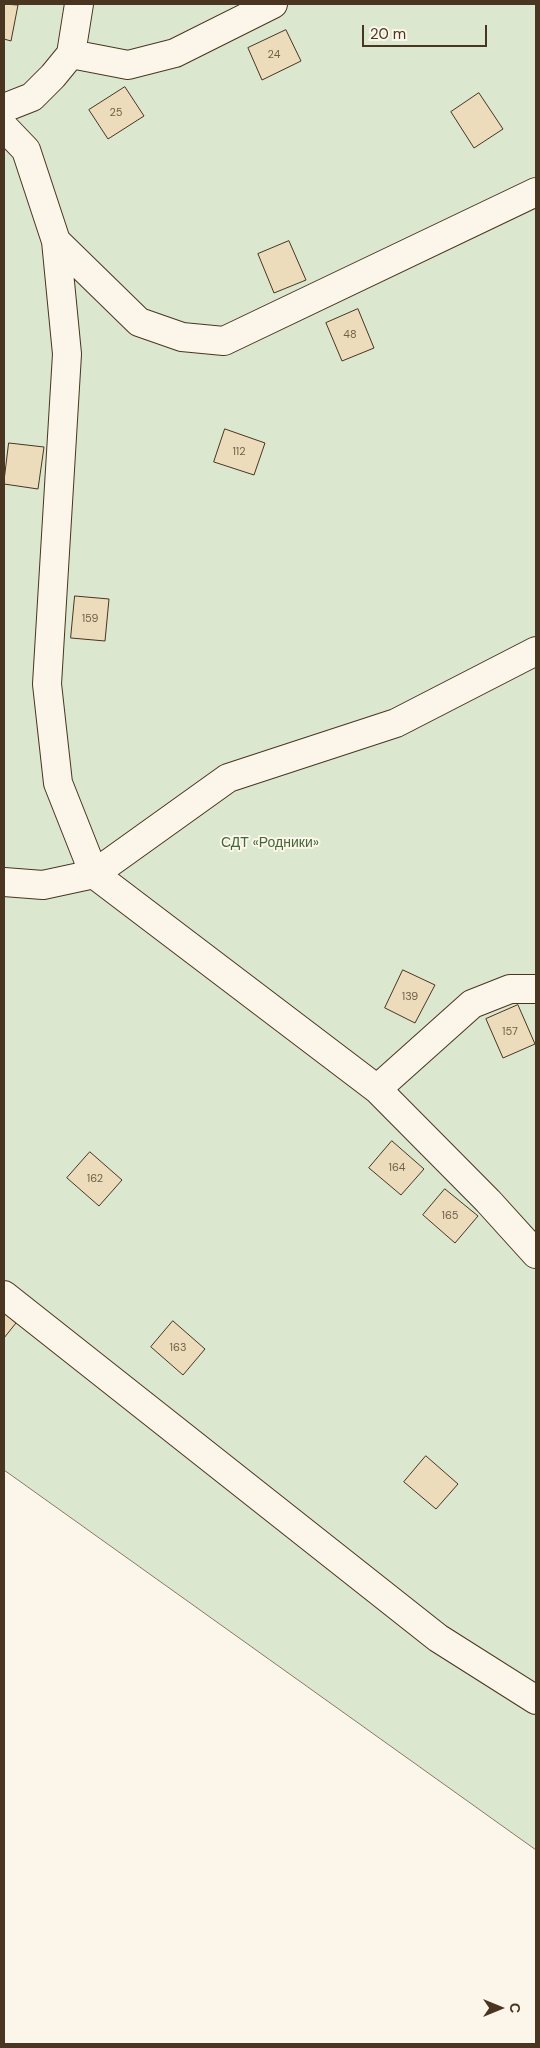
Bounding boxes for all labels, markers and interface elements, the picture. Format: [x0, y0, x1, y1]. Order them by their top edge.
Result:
scale bar [365, 15, 490, 47]
text: 20 m [370, 24, 406, 44]
house number: 24 [268, 48, 280, 62]
house number: 25 [109, 106, 123, 120]
house number: 48 [343, 328, 357, 342]
house number: 112 [232, 445, 246, 459]
house number: 159 [82, 612, 98, 626]
park label: СДТ «Родники» [221, 835, 319, 851]
house number: 139 [402, 990, 418, 1004]
house number: 157 [502, 1025, 518, 1039]
house number: 164 [388, 1161, 406, 1175]
house number: 162 [87, 1172, 103, 1186]
house number: 165 [442, 1209, 458, 1223]
house number: 163 [170, 1341, 186, 1355]
north arrow [475, 1983, 525, 2033]
text: С [506, 2003, 524, 2013]

